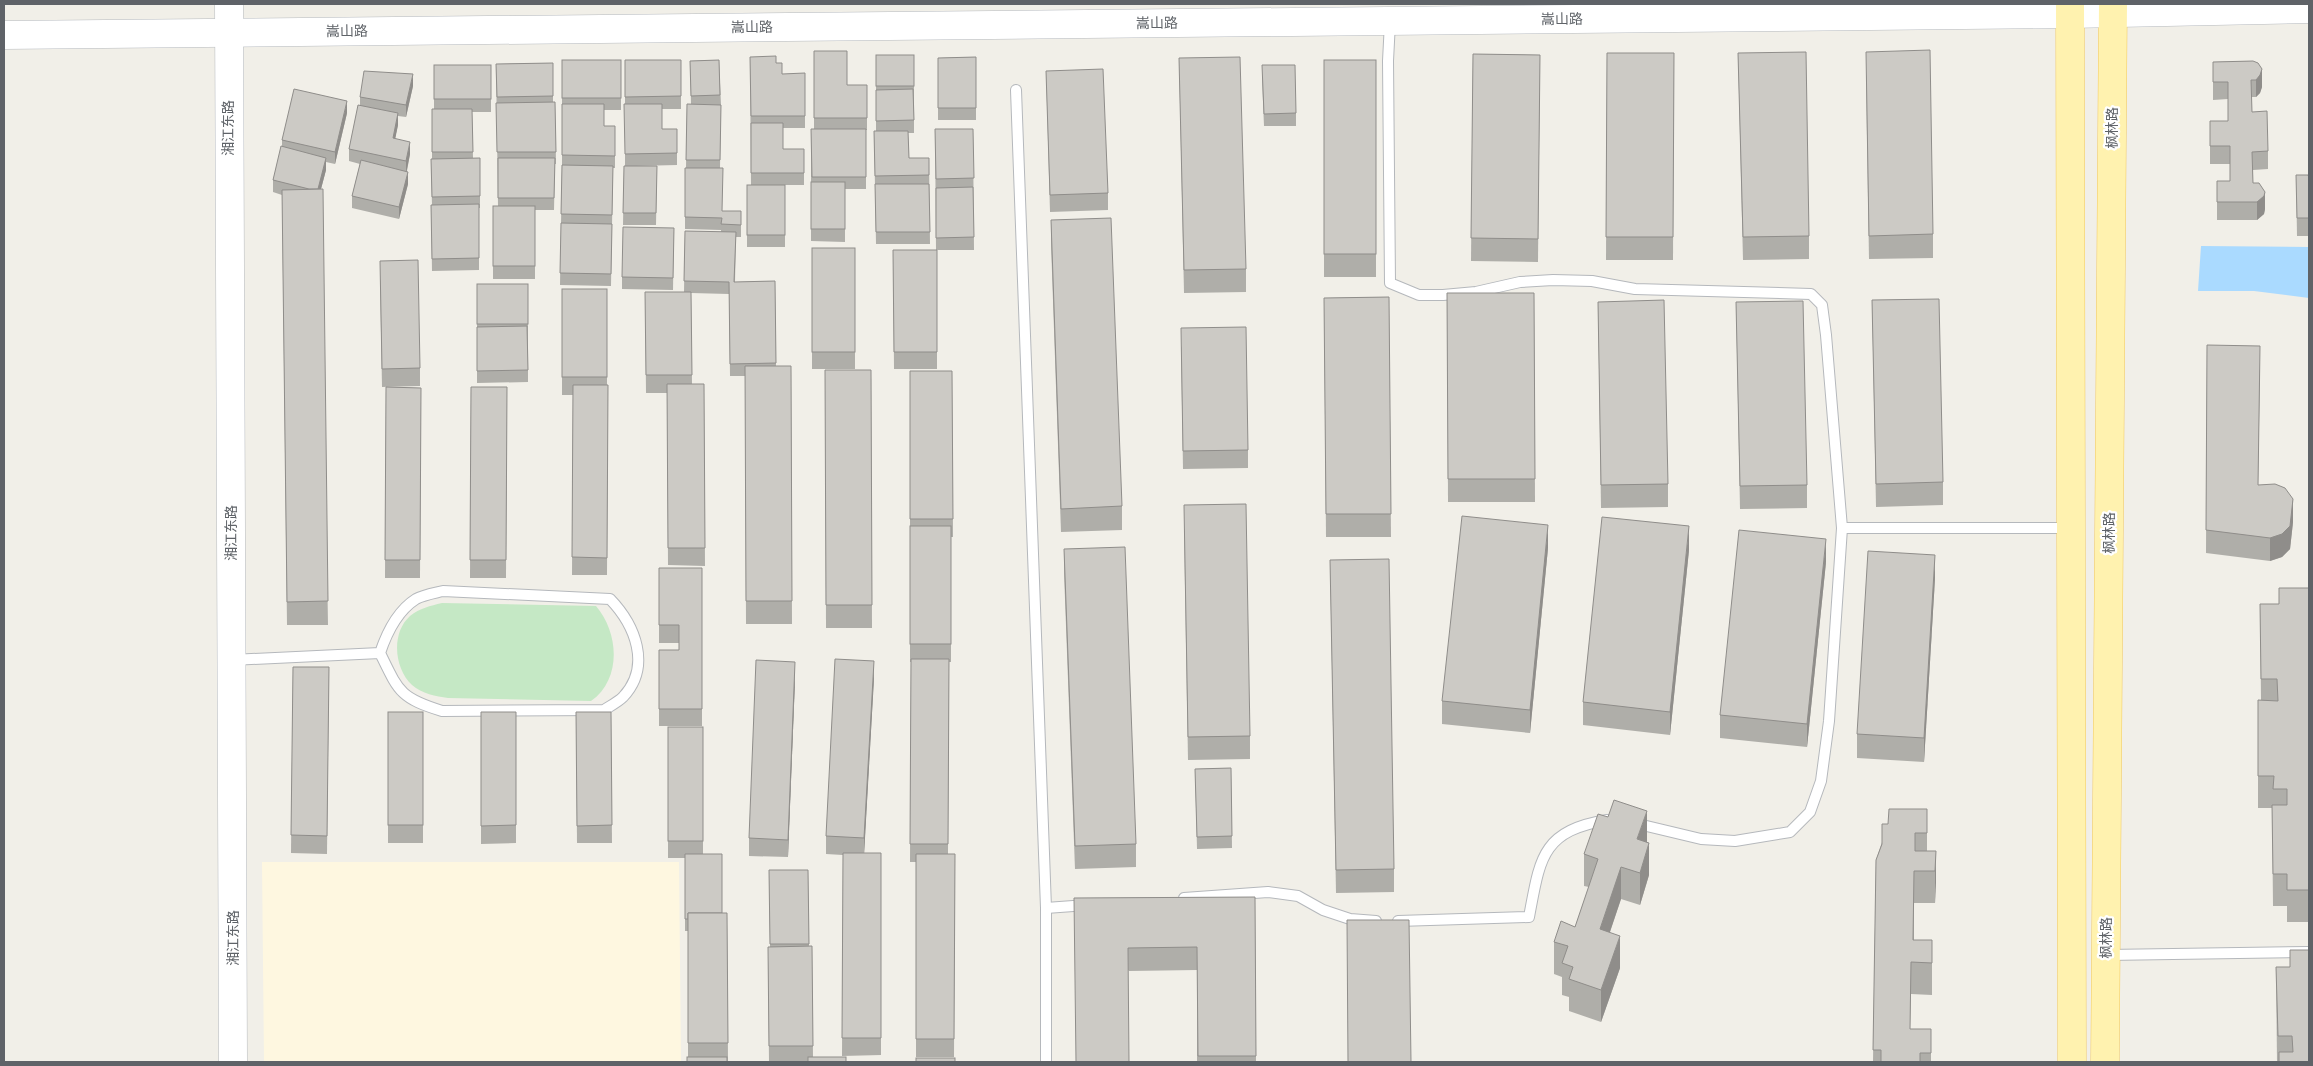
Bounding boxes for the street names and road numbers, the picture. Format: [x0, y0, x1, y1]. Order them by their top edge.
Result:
street label: 嵩山路 [1541, 10, 1583, 28]
street label: 嵩山路 [1136, 14, 1178, 32]
street label: 嵩山路 [731, 18, 773, 36]
street label: 嵩山路 [326, 22, 368, 40]
street label: 湘江东路 [219, 100, 237, 156]
street label: 枫林路 [2103, 107, 2121, 149]
street label: 湘江东路 [222, 505, 240, 561]
street label: 枫林路 [2100, 512, 2118, 554]
street label: 湘江东路 [224, 910, 242, 966]
street label: 枫林路 [2097, 917, 2115, 959]

